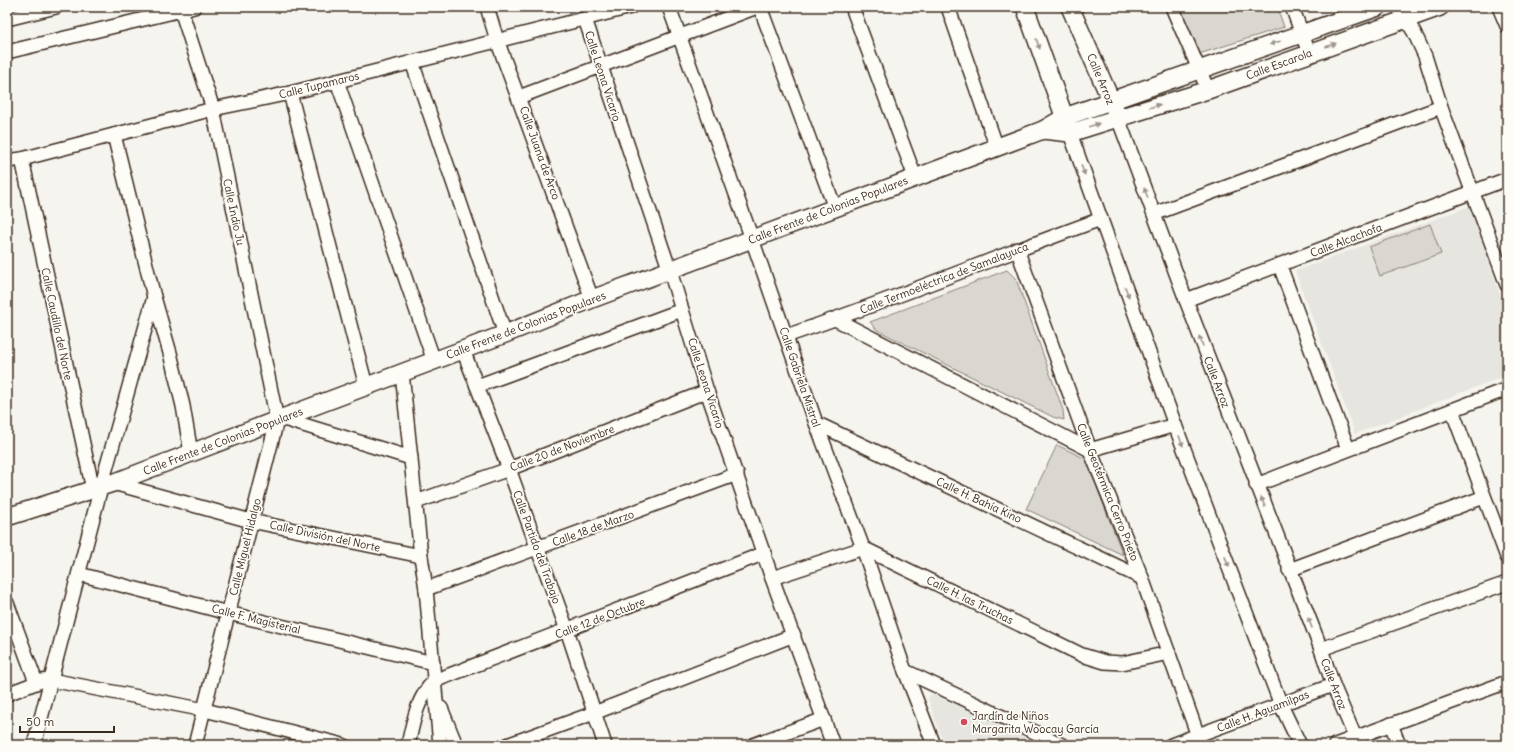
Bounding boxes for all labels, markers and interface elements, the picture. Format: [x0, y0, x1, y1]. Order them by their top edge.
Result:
street label: Calle Leona Vicario [582, 29, 624, 123]
one-way arrow [1035, 38, 1041, 50]
one-way arrow [1269, 41, 1281, 47]
one-way arrow [1325, 42, 1337, 48]
street label: Calle Escarola [1244, 46, 1314, 82]
street label: Calle Arroz [1084, 51, 1118, 107]
street label: Calle Tupamaros [277, 68, 361, 102]
one-way arrow [1149, 103, 1161, 109]
street label: Calle Juana de Arco [517, 104, 563, 202]
one-way arrow [1088, 122, 1100, 128]
one-way arrow [1080, 164, 1086, 176]
street label: Calle Frente de Colonias Populares [746, 173, 910, 247]
street label: Calle Indio Ju [220, 177, 248, 247]
one-way arrow [1142, 187, 1148, 199]
street label: Calle Alcachofa [1308, 220, 1384, 260]
street label: Calle Termoeléctrica de Samalayuca [858, 239, 1030, 317]
street label: Calle Caudillo del Norte [38, 267, 76, 381]
one-way arrow [1124, 286, 1130, 298]
street label: Calle Frente de Colonias Populares [444, 288, 608, 362]
street label: Calle Gabriela Mistral [776, 325, 824, 429]
one-way arrow [1198, 335, 1204, 347]
street label: Calle Leona Vicario [685, 336, 727, 430]
street label: Calle Arroz [1201, 354, 1233, 410]
street label: Calle Frente de Colonias Populares [141, 404, 305, 478]
street label: Calle Geotérmica Cerro Prieto [1074, 421, 1142, 563]
street label: Calle 20 de Noviembre [508, 422, 616, 474]
one-way arrow [1178, 435, 1184, 447]
street label: Calle H. Bahía Kino [934, 474, 1024, 526]
street label: Calle Partido del Trabajo [510, 488, 564, 606]
one-way arrow [1259, 495, 1265, 507]
street label: Calle Miguel Hidalgo [226, 497, 264, 597]
street label: Calle 18 de Marzo [550, 507, 636, 549]
street label: Calle División del Norte [268, 517, 382, 555]
one-way arrow [1224, 556, 1230, 568]
street label: Calle H. las Truchas [924, 573, 1016, 627]
street label: Calle 12 de Octubre [553, 594, 647, 642]
street label: Calle F. Magisterial [210, 601, 302, 637]
one-way arrow [1307, 616, 1313, 628]
street label: Calle Arroz [1318, 656, 1350, 712]
street label: Calle H. Aguamilpas [1215, 687, 1311, 735]
scale bar [20, 708, 114, 734]
place label: Jardín de Niños Margarita Woocay García [972, 709, 1099, 736]
text: 50 m [26, 714, 55, 729]
marker: Jardín de Niños Margarita Woocay García [959, 717, 969, 727]

